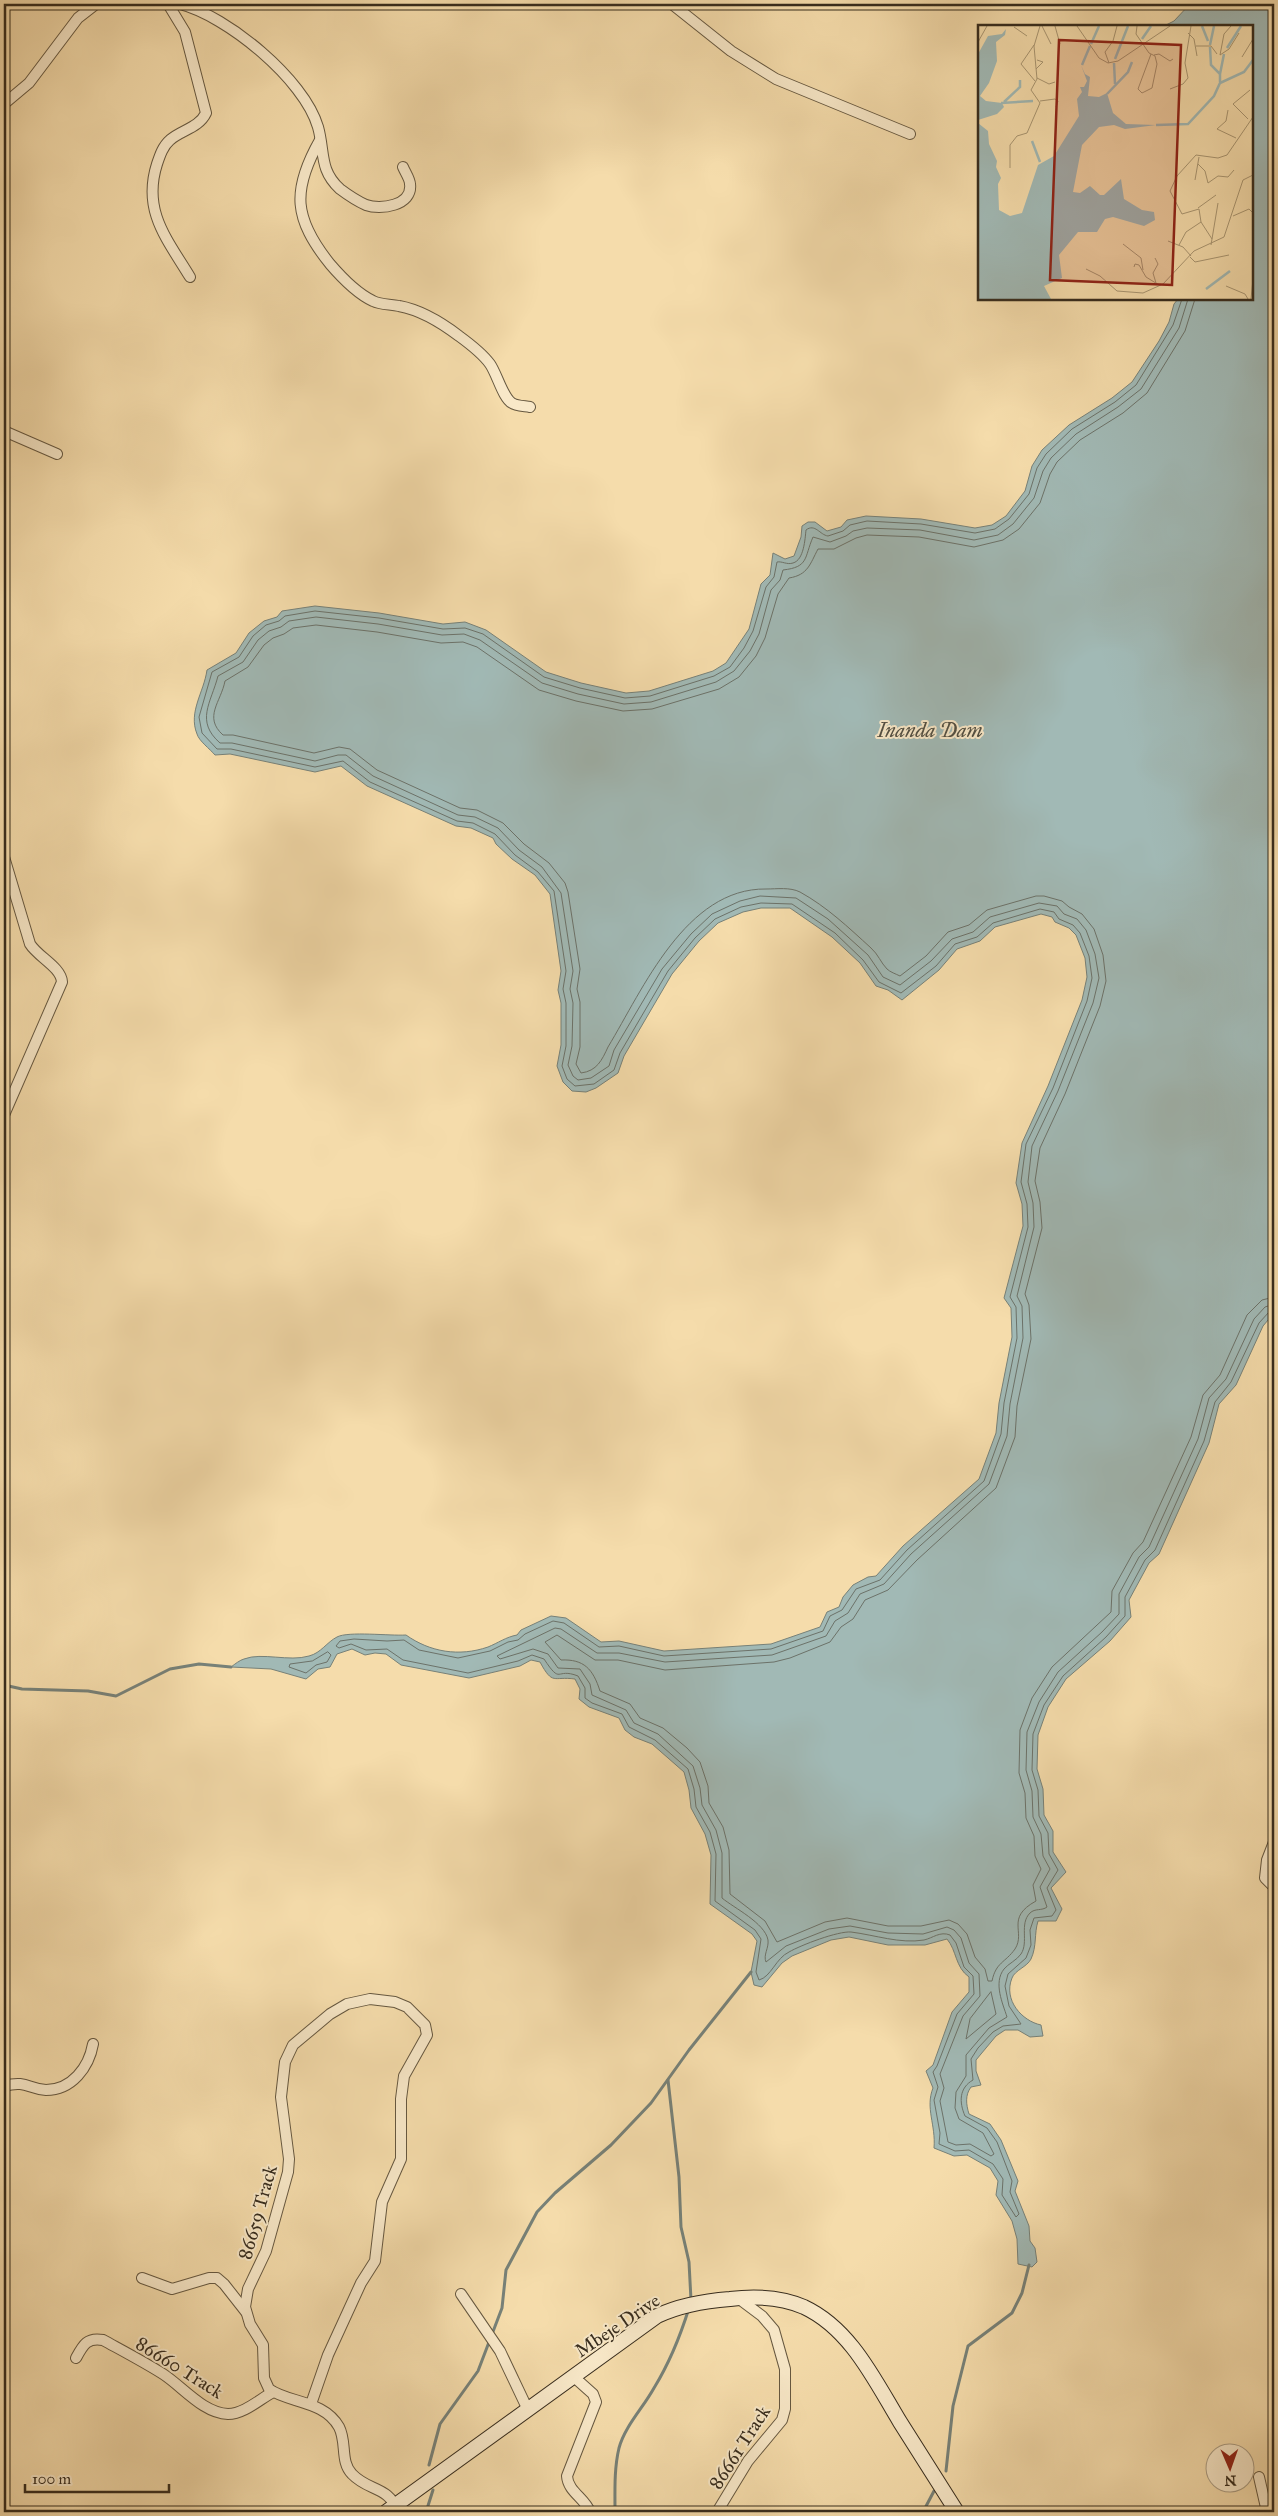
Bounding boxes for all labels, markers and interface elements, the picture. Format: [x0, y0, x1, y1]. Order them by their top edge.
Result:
inset map [978, 25, 1253, 300]
water label: Inanda Dam [876, 718, 983, 742]
street label: 86659 Track [233, 2162, 282, 2262]
street label: Mbeje Drive [571, 2289, 664, 2362]
street label: 86660 Track [132, 2331, 228, 2404]
street label: 86661 Track [704, 2401, 775, 2494]
north arrow [1206, 2444, 1256, 2494]
scale bar [25, 2461, 169, 2493]
text: 100 m [32, 2470, 72, 2488]
text: N [1224, 2472, 1237, 2489]

